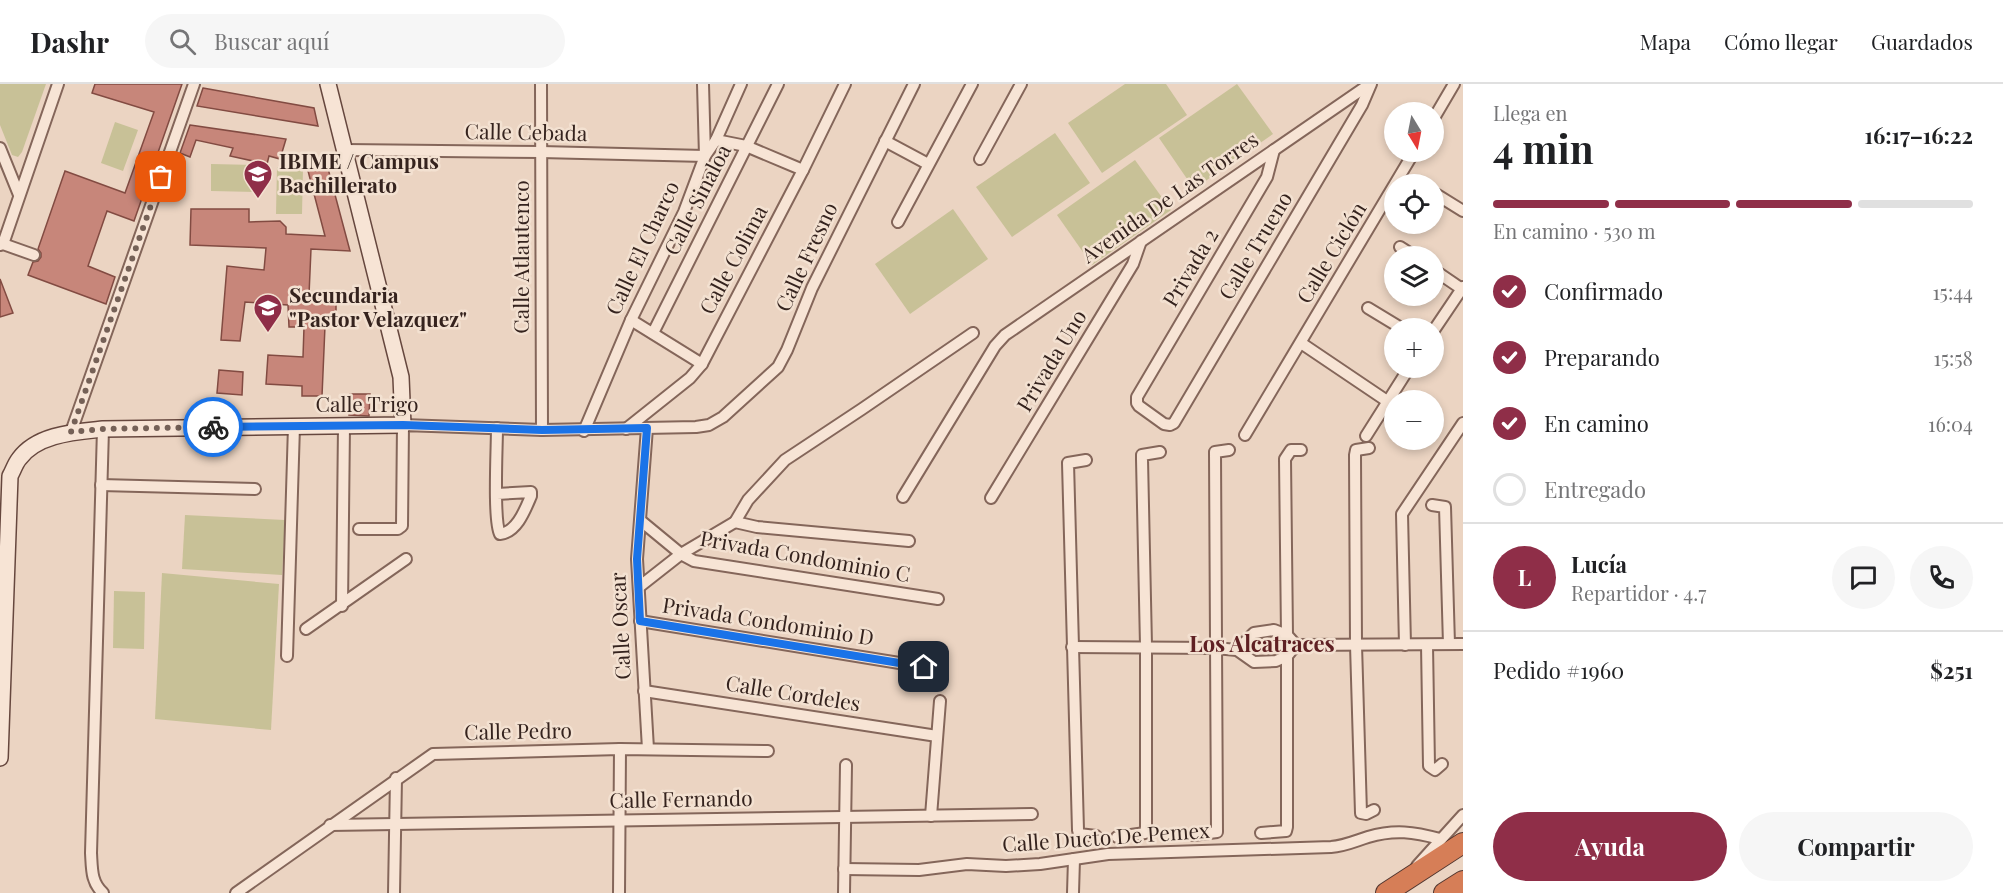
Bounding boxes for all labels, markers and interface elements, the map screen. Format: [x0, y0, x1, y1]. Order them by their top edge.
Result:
search box [145, 14, 565, 68]
text: Dashr [30, 23, 109, 60]
icon: search [166, 25, 199, 58]
text: Buscar aquí [214, 26, 329, 56]
text: Mapa [1640, 27, 1691, 55]
text: Cómo llegar [1724, 27, 1838, 55]
text: Guardados [1871, 27, 1973, 55]
text: Llega en [1493, 99, 1568, 126]
north arrow [1384, 102, 1444, 162]
map controls [1384, 102, 1444, 450]
street label: Calle Cebada [465, 116, 588, 146]
text: 16:17–16:22 [1864, 120, 1973, 150]
text: 4 min [1493, 122, 1594, 174]
street label: Avenida De Las Torres [1074, 125, 1263, 269]
street label: Calle Sinaloa [656, 138, 736, 259]
place label: IBIME / Campus Bachillerato [279, 146, 439, 198]
pin [135, 151, 186, 202]
school or university icon: IBIME / Campus Bachillerato [242, 158, 274, 200]
icon: bag [144, 160, 177, 193]
button: locate [1384, 174, 1444, 234]
street label: Calle El Charco [598, 176, 684, 319]
street label: Calle Atlautenco [506, 180, 534, 334]
street label: Calle Trueno [1211, 186, 1298, 304]
street label: Calle Ciclón [1289, 196, 1372, 308]
street label: Calle Fresno [768, 197, 843, 315]
street label: Calle Colima [692, 199, 773, 318]
text: En camino · 530 m [1493, 217, 1656, 244]
street label: Privada 2 [1155, 223, 1223, 311]
button: layers [1384, 246, 1444, 306]
icon: check [1493, 275, 1526, 308]
text: Confirmado [1544, 276, 1663, 306]
text: 15:44 [1932, 278, 1973, 305]
place label: Secundaria "Pastor Velazquez" [289, 280, 467, 332]
school or university icon: Secundaria "Pastor Velazquez" [252, 292, 284, 334]
street label: Privada Uno [1009, 304, 1092, 416]
button: + [1384, 318, 1444, 378]
icon: check [1493, 341, 1526, 374]
text: Preparando [1544, 342, 1660, 372]
text: 15:58 [1934, 344, 1973, 371]
street label: Calle Trigo [316, 389, 418, 417]
button: − [1384, 390, 1444, 450]
courier [183, 397, 243, 457]
icon: check [1493, 407, 1526, 440]
text: En camino [1544, 408, 1649, 438]
text: 16:04 [1928, 410, 1973, 437]
icon: bike [197, 411, 230, 444]
text: Entregado [1544, 474, 1646, 504]
street label: Privada Condominio C [698, 523, 913, 587]
button: chat [1832, 546, 1895, 609]
button: phone [1910, 546, 1973, 609]
text: Lucía [1571, 549, 1627, 579]
text: L [1518, 562, 1531, 592]
street label: Calle Oscar [602, 571, 636, 681]
text: Repartidor · 4.7 [1571, 579, 1706, 606]
street label: Privada Condominio D [661, 589, 876, 651]
district label: Los Alcatraces [1189, 628, 1335, 658]
pin [898, 641, 949, 692]
icon: home [907, 650, 940, 683]
text: Pedido #1960 [1493, 655, 1624, 685]
text: $251 [1930, 655, 1973, 685]
street label: Calle Cordeles [724, 668, 863, 716]
street label: Calle Pedro [464, 715, 572, 745]
street label: Calle Fernando [609, 783, 753, 813]
button: Ayuda [1493, 812, 1727, 881]
button: Compartir [1739, 812, 1973, 881]
street label: Calle Ducto De Pemex [1001, 815, 1211, 857]

